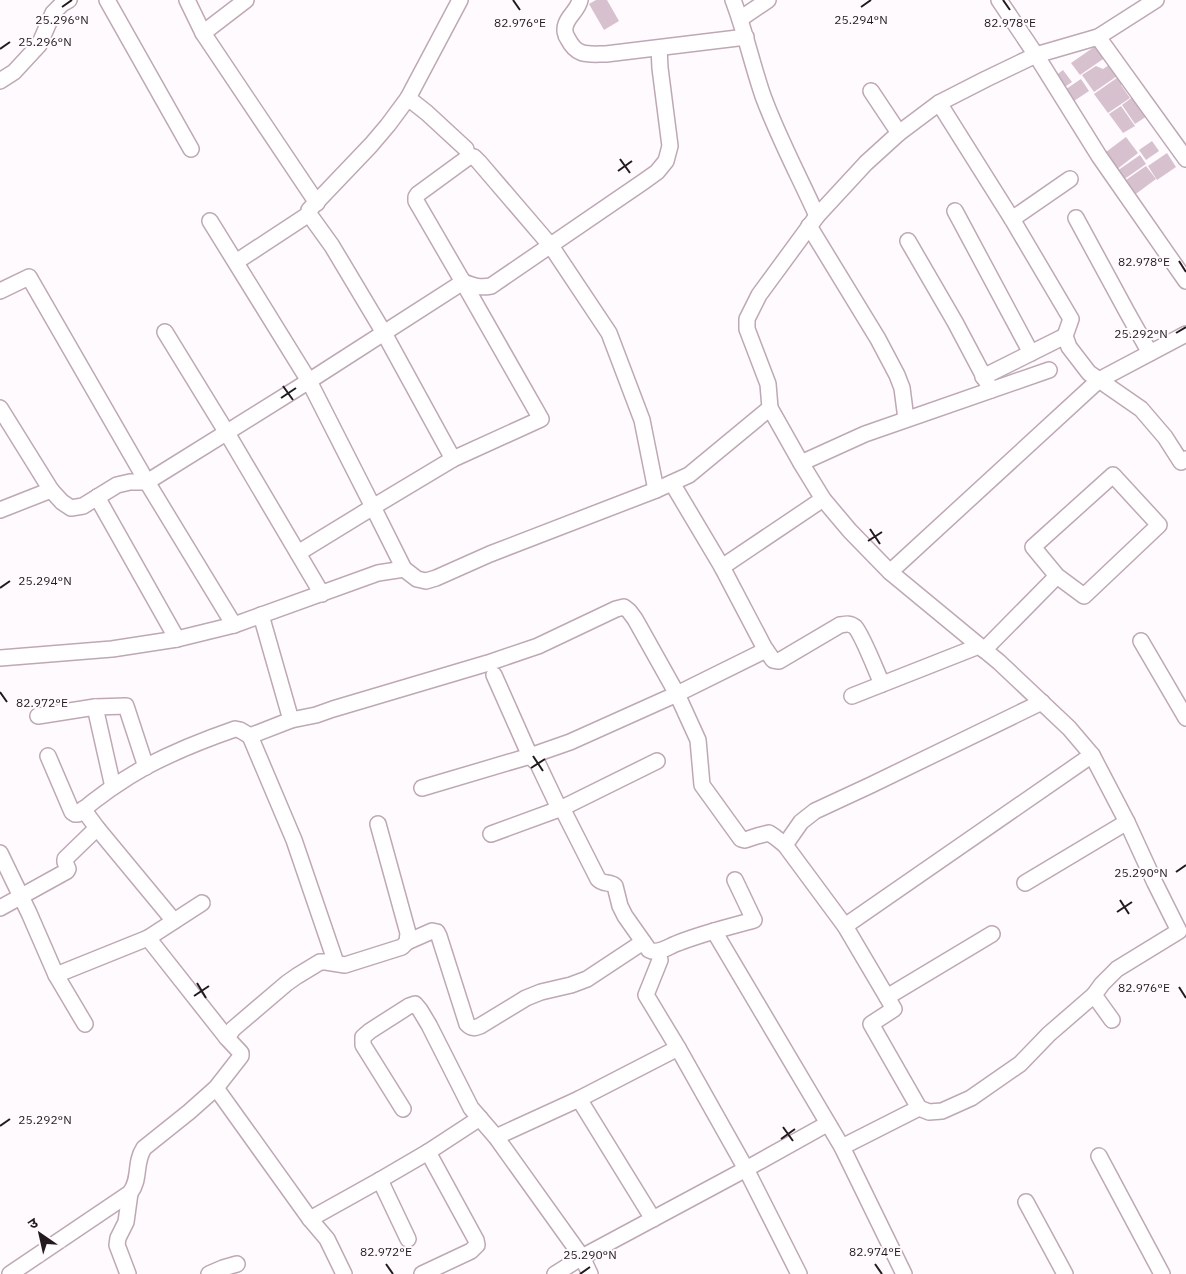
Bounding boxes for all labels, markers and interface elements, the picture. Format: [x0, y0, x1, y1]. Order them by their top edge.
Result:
text: 25.296°N [35, 12, 89, 27]
text: 25.294°N [834, 12, 888, 27]
text: 82.976°E [494, 15, 546, 30]
text: 82.978°E [984, 15, 1036, 30]
text: 25.296°N [18, 34, 72, 49]
text: 82.978°E [1118, 254, 1170, 269]
text: 25.292°N [1114, 326, 1168, 341]
text: 25.294°N [18, 573, 72, 588]
text: 82.972°E [16, 695, 68, 710]
text: 25.290°N [1114, 865, 1168, 880]
text: 82.976°E [1118, 980, 1170, 995]
text: 25.292°N [18, 1112, 72, 1127]
north arrow [15, 1209, 65, 1259]
text: उ [24, 1213, 42, 1233]
text: 82.972°E [360, 1244, 412, 1259]
text: 82.974°E [849, 1244, 901, 1259]
text: 25.290°N [563, 1247, 617, 1262]

